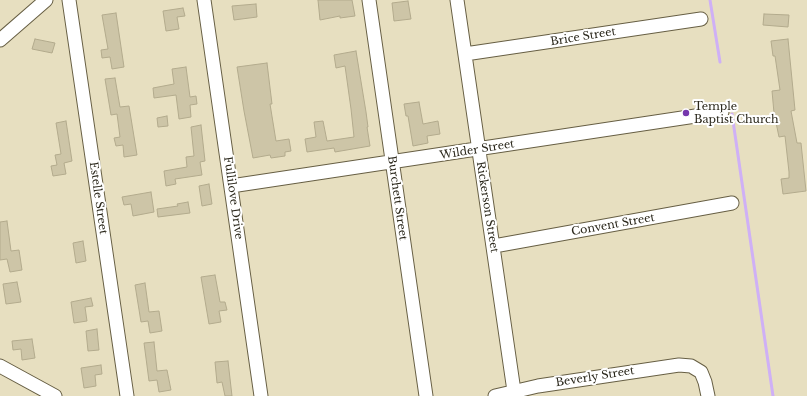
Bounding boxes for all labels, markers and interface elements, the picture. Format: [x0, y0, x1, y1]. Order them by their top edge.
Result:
street label: Brice Street [549, 25, 617, 49]
place label: Temple Baptist Church [694, 100, 779, 126]
marker: Temple Baptist Church [681, 108, 691, 118]
street label: Wilder Street [439, 138, 515, 162]
street label: Burchett Street [385, 155, 409, 241]
street label: Fullilove Drive [221, 156, 245, 240]
street label: Rickerson Street [473, 160, 501, 254]
street label: Estelle Street [86, 161, 110, 235]
street label: Convent Street [570, 211, 656, 239]
street label: Beverly Street [555, 364, 635, 390]

